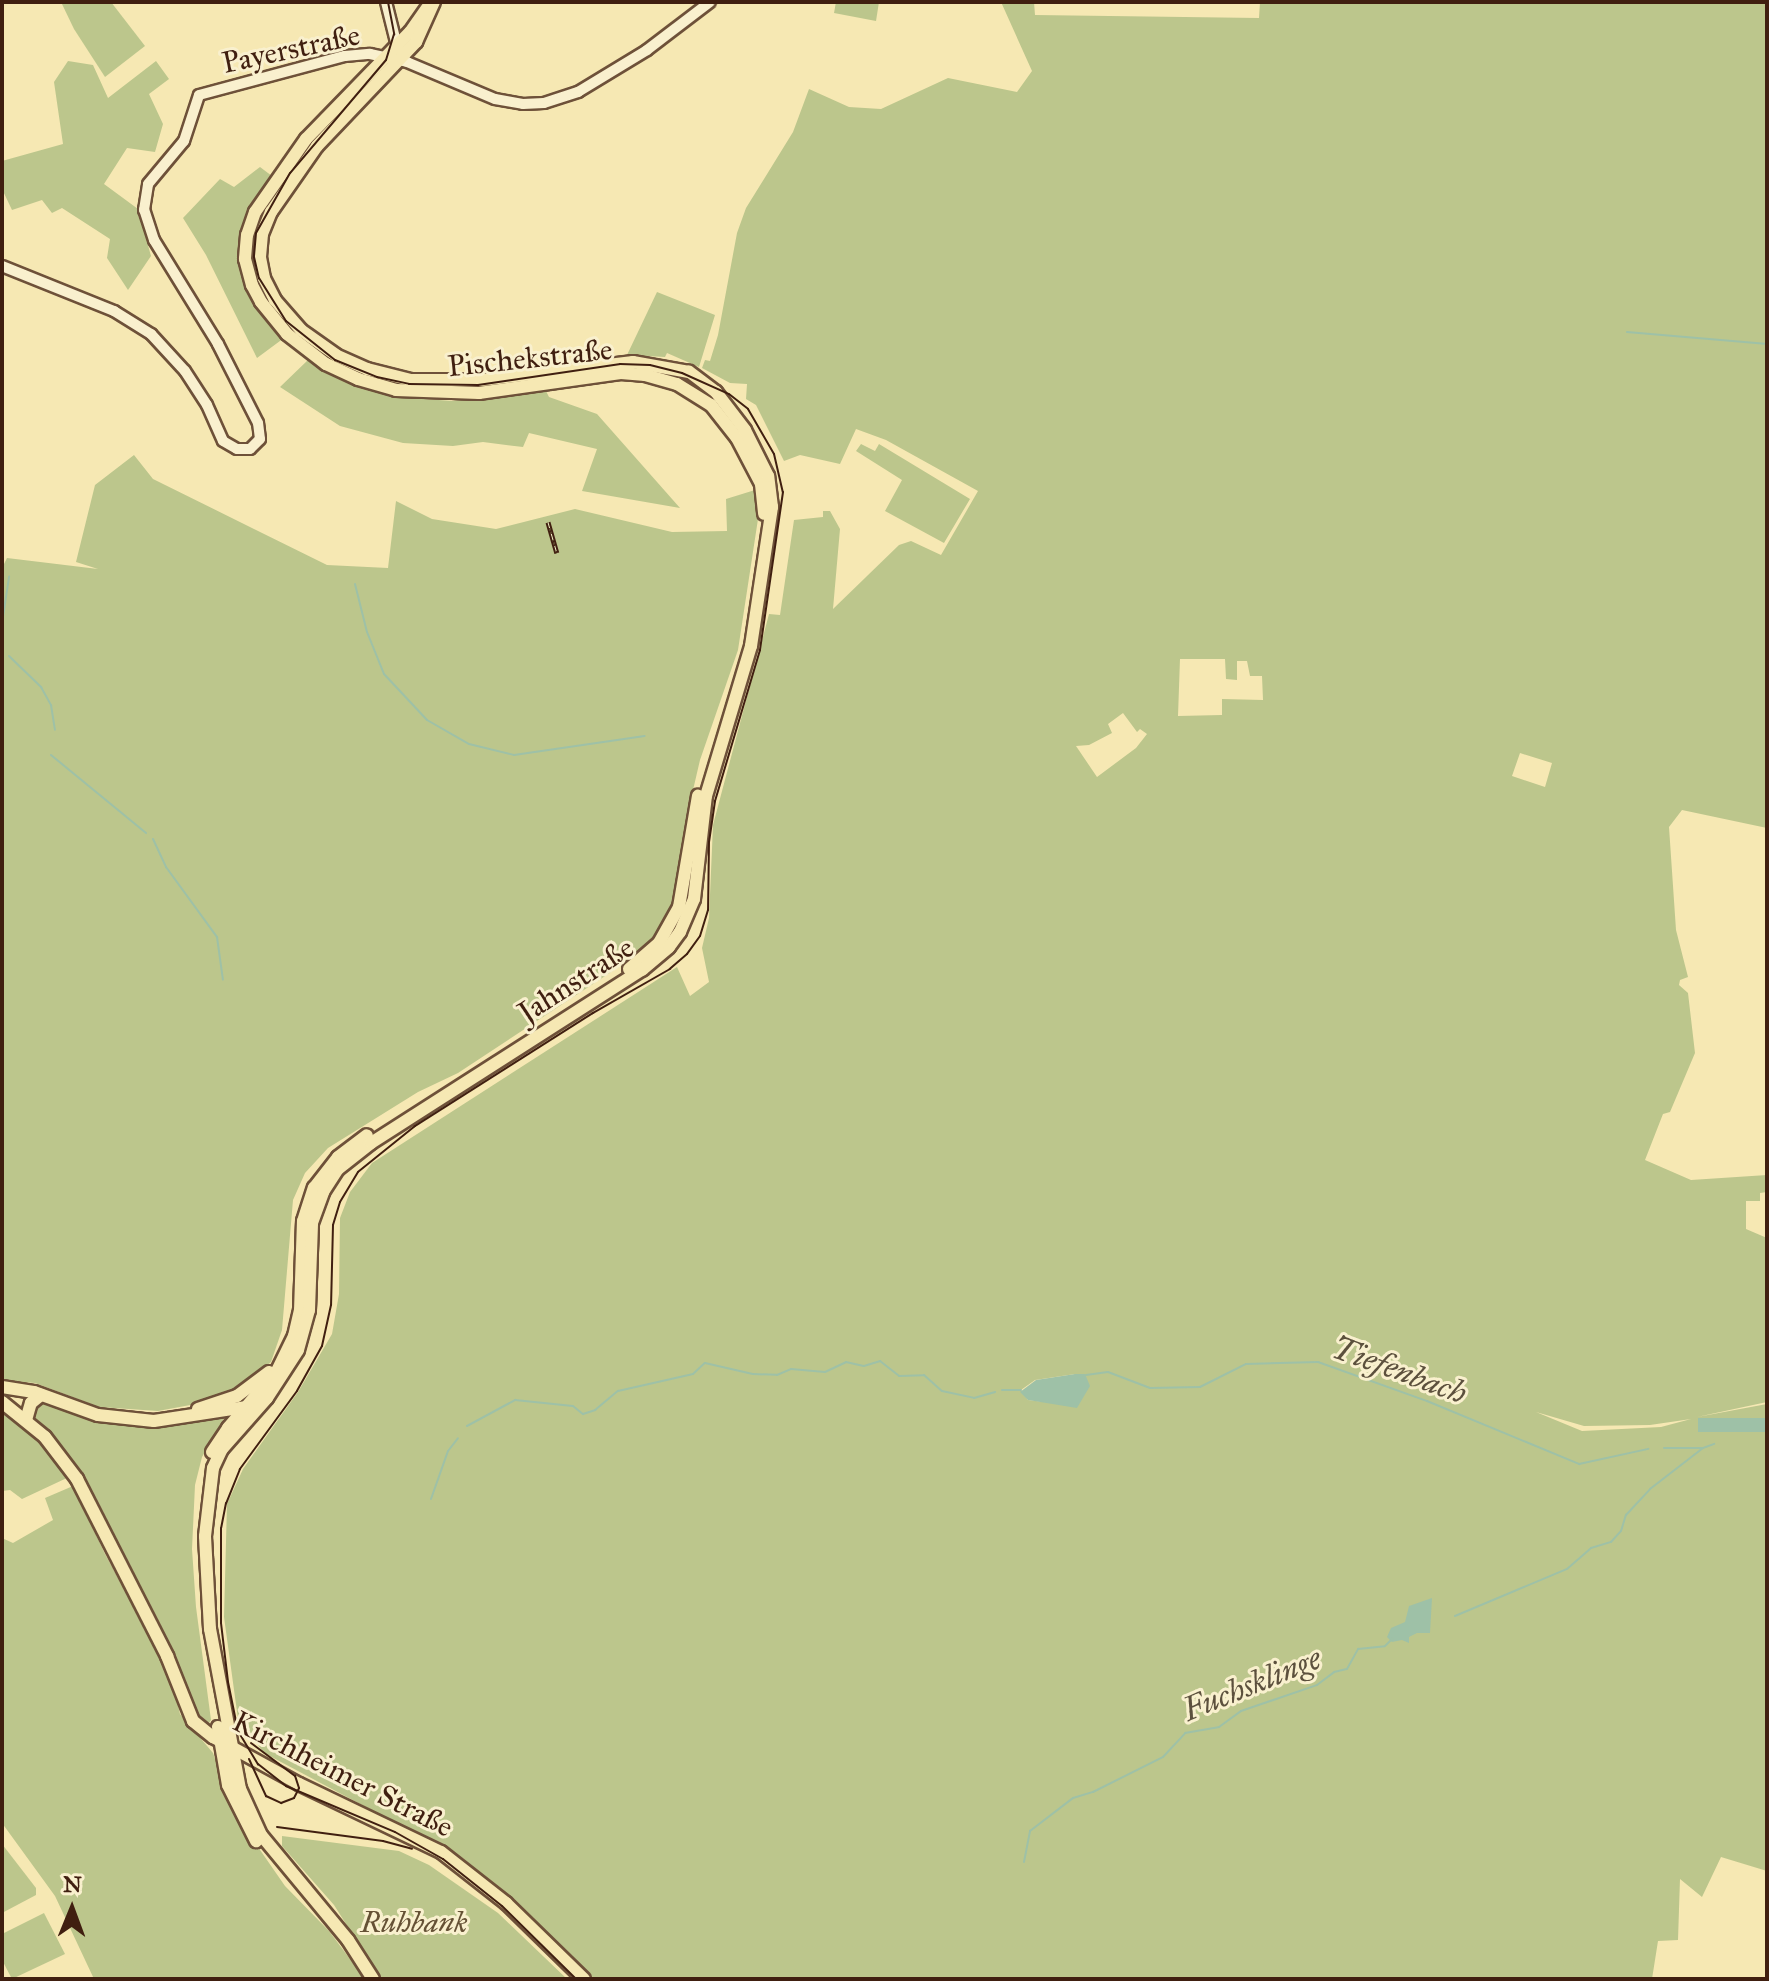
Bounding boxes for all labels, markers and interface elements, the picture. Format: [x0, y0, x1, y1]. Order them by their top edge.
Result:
street label: Payerstraße [219, 17, 363, 81]
street label: Pischekstraße [446, 331, 614, 385]
street label: Jahnstraße [511, 929, 641, 1031]
water label: Tiefenbach [1326, 1329, 1472, 1413]
water label: Fuchsklinge [1177, 1640, 1327, 1730]
street label: Kirchheimer Straße [227, 1703, 459, 1845]
north arrow [32, 1869, 112, 1949]
text: N [63, 1871, 82, 1898]
park label: Ruhbank [361, 1904, 467, 1940]

